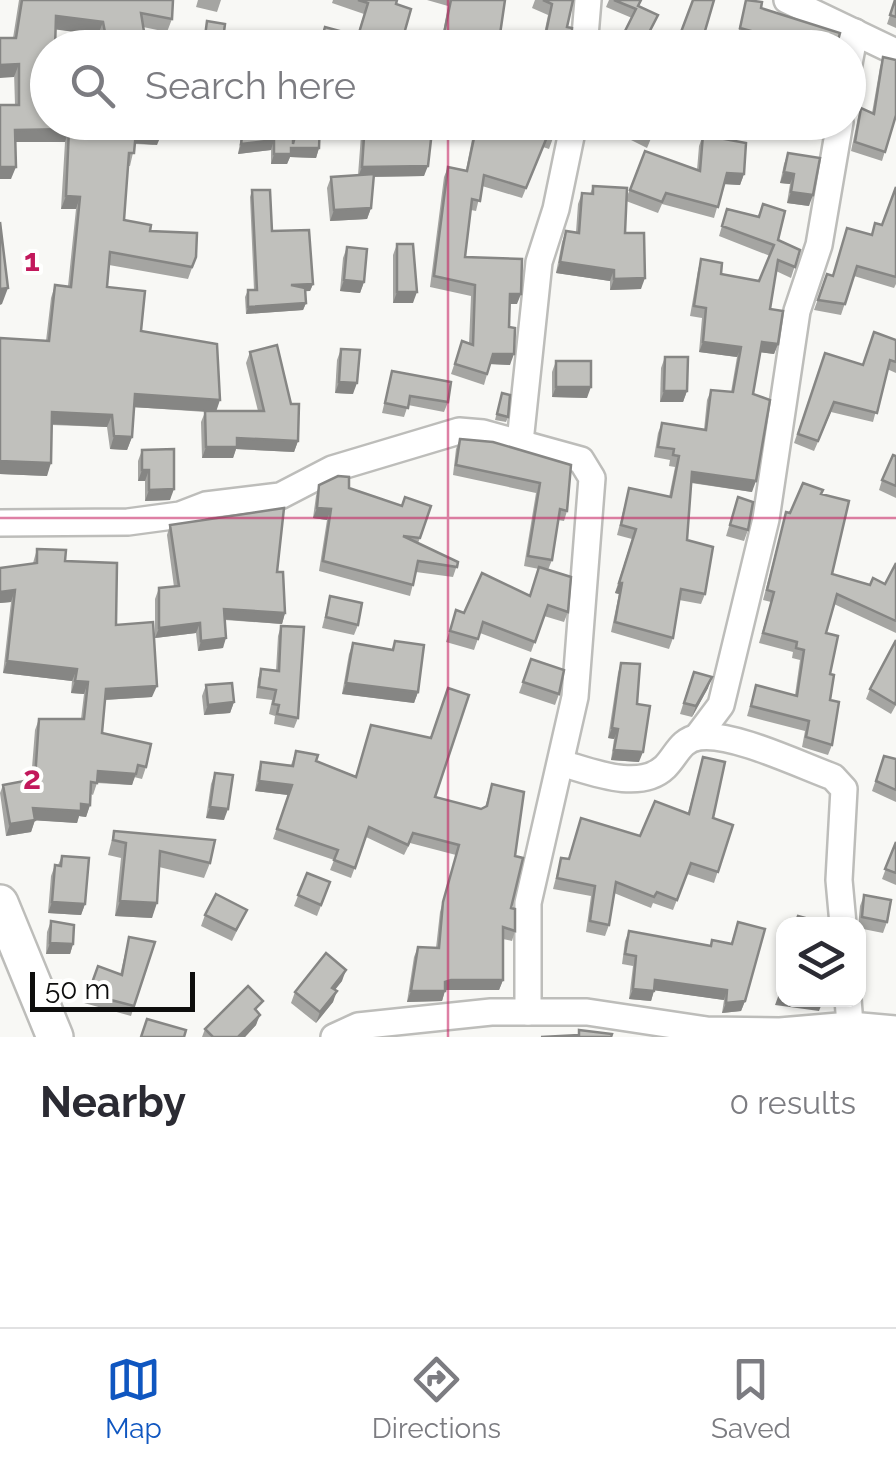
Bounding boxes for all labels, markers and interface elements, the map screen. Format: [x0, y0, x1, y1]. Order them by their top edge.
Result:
search box [30, 30, 866, 140]
icon: search [65, 58, 120, 113]
text: Search here [145, 63, 356, 108]
text: 1 [24, 241, 40, 278]
text: 2 [23, 759, 41, 796]
map controls [776, 917, 866, 1007]
button: layers [776, 917, 866, 1007]
scale bar [30, 967, 195, 1011]
text: 50 m [45, 973, 110, 1006]
text: Nearby [40, 1078, 186, 1127]
text: 0 results [729, 1084, 856, 1121]
tab: Map [105, 1352, 162, 1445]
tab: Directions [372, 1352, 501, 1445]
tab: Saved [711, 1352, 791, 1445]

